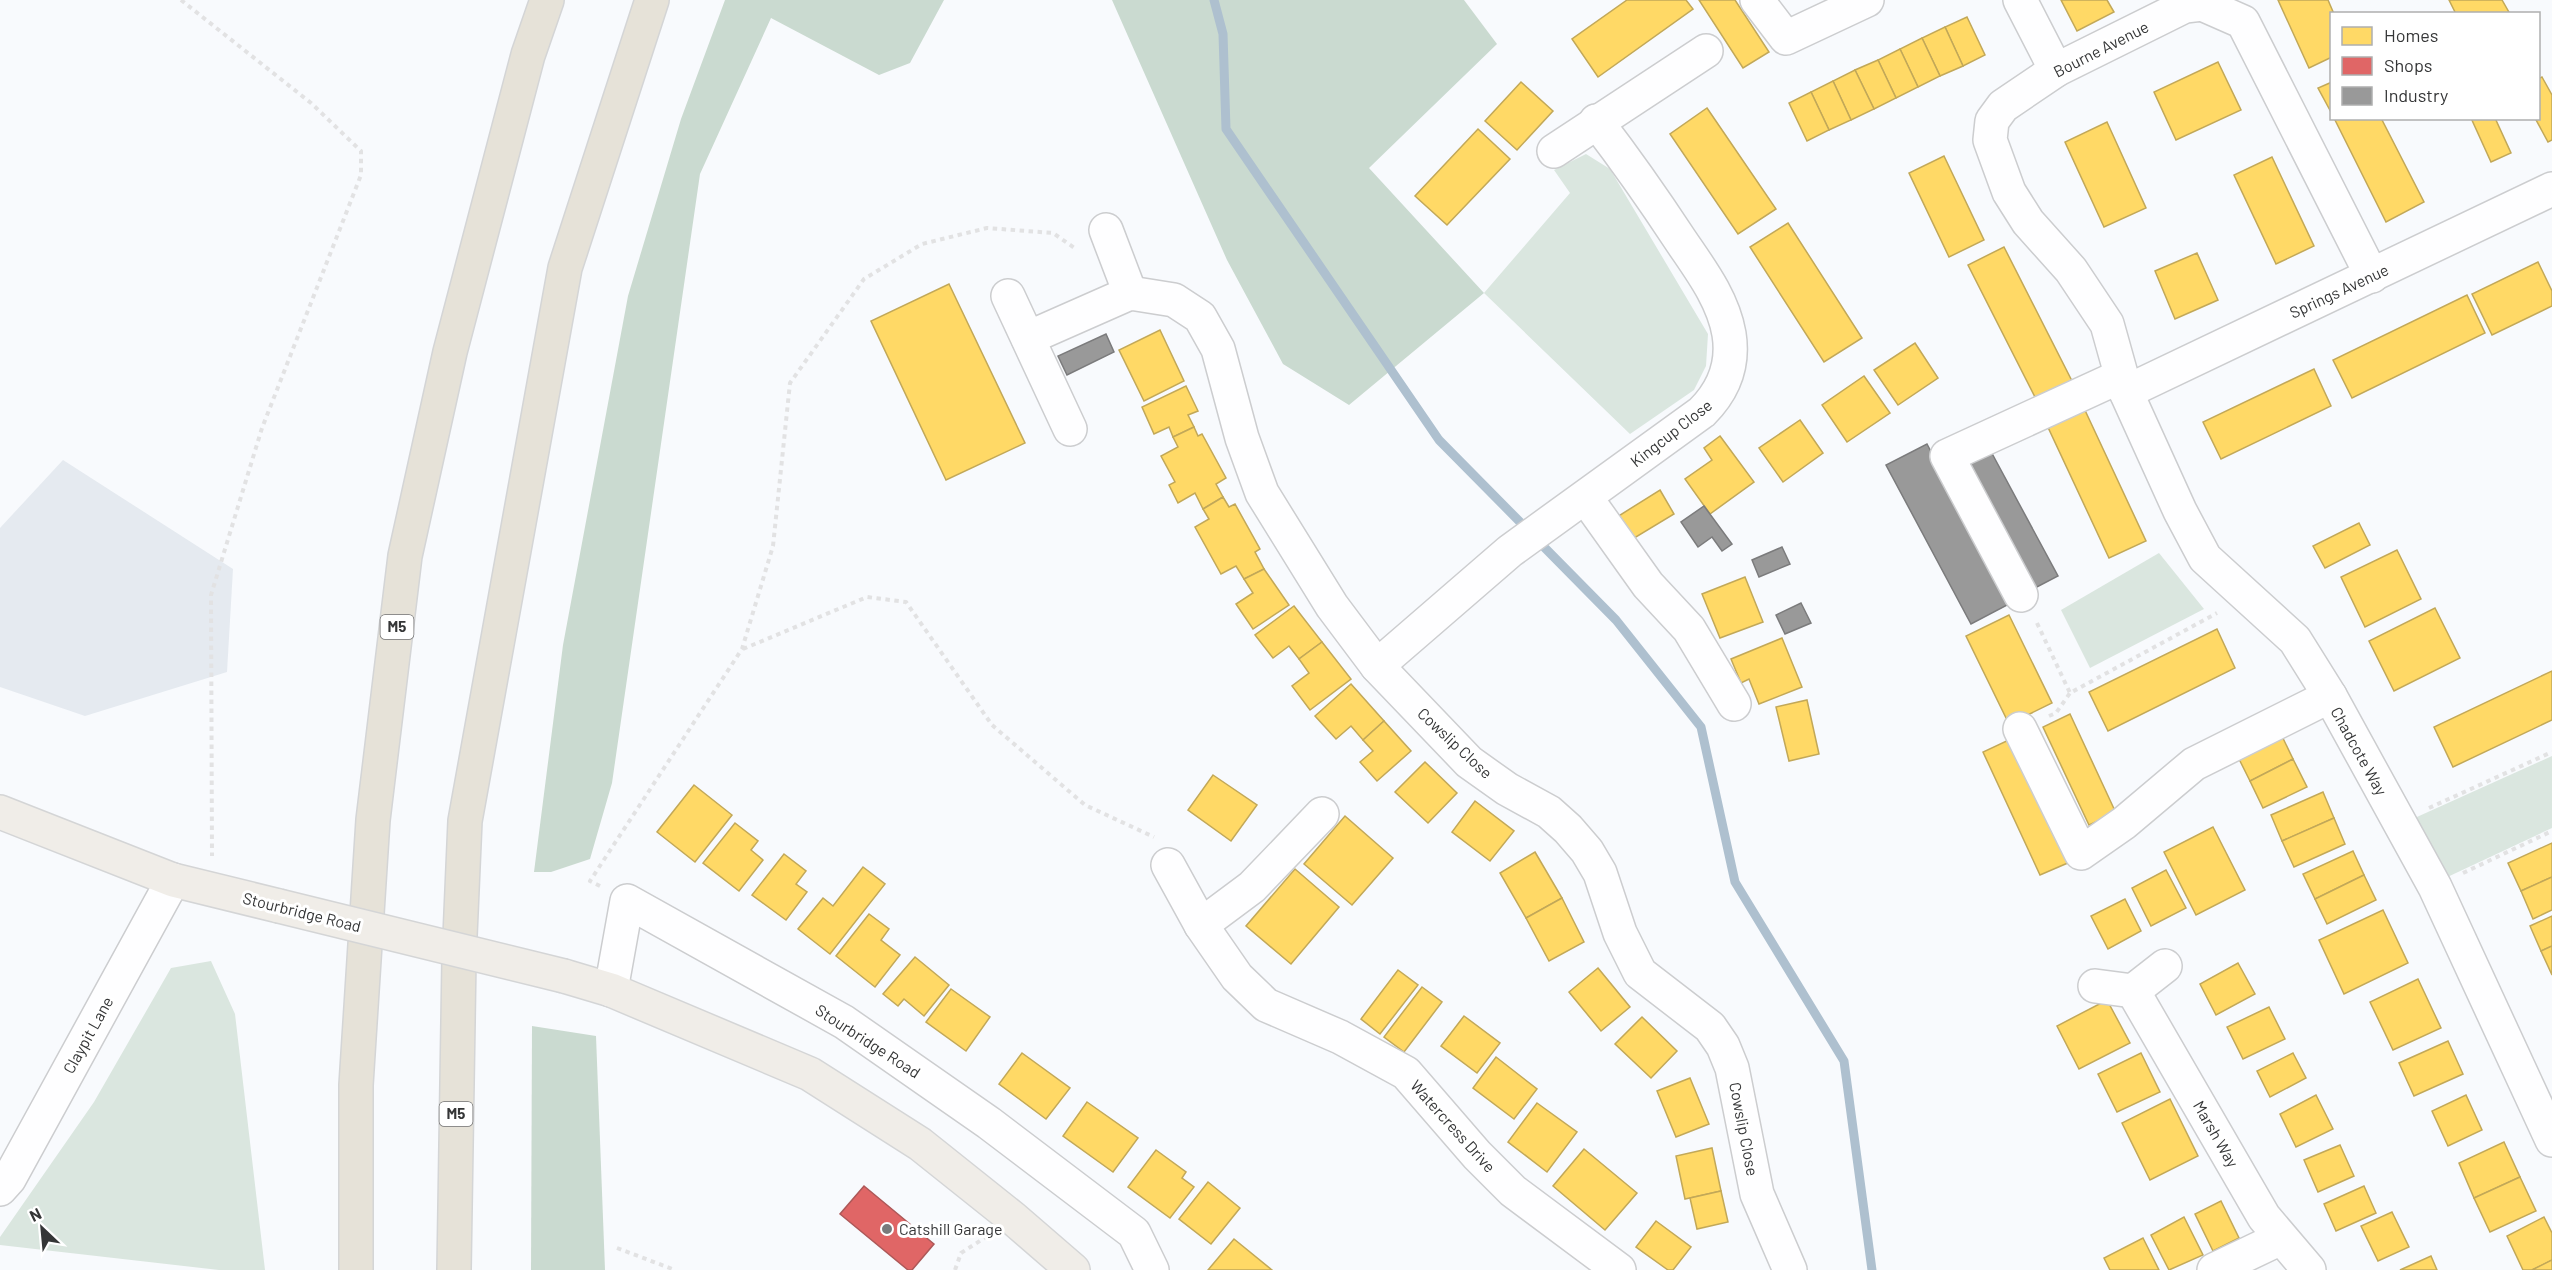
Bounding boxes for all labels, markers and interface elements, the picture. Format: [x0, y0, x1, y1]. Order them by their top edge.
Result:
legend [2330, 12, 2540, 120]
street label: Bourne Avenue [2050, 16, 2152, 81]
text: Homes [2384, 24, 2438, 46]
text: Shops [2384, 54, 2433, 76]
text: Industry [2384, 84, 2448, 106]
street label: Springs Avenue [2286, 259, 2391, 322]
street label: Kingcup Close [1626, 395, 1715, 470]
road number: M5 [380, 615, 414, 639]
street label: Cowslip Close [1414, 703, 1497, 782]
street label: Chadcote Way [2327, 703, 2392, 799]
street label: Stourbridge Road [241, 888, 363, 935]
street label: Claypit Lane [59, 993, 116, 1077]
street label: Stourbridge Road [812, 1000, 924, 1082]
street label: Watercress Drive [1407, 1076, 1500, 1176]
street label: Cowslip Close [1726, 1080, 1763, 1177]
street label: Marsh Way [2190, 1097, 2243, 1171]
road number: M5 [440, 1102, 472, 1126]
north arrow [12, 1198, 72, 1258]
text: N [26, 1203, 44, 1225]
place label: Catshill Garage [899, 1219, 1002, 1238]
marker: Catshill Garage [880, 1222, 894, 1236]

